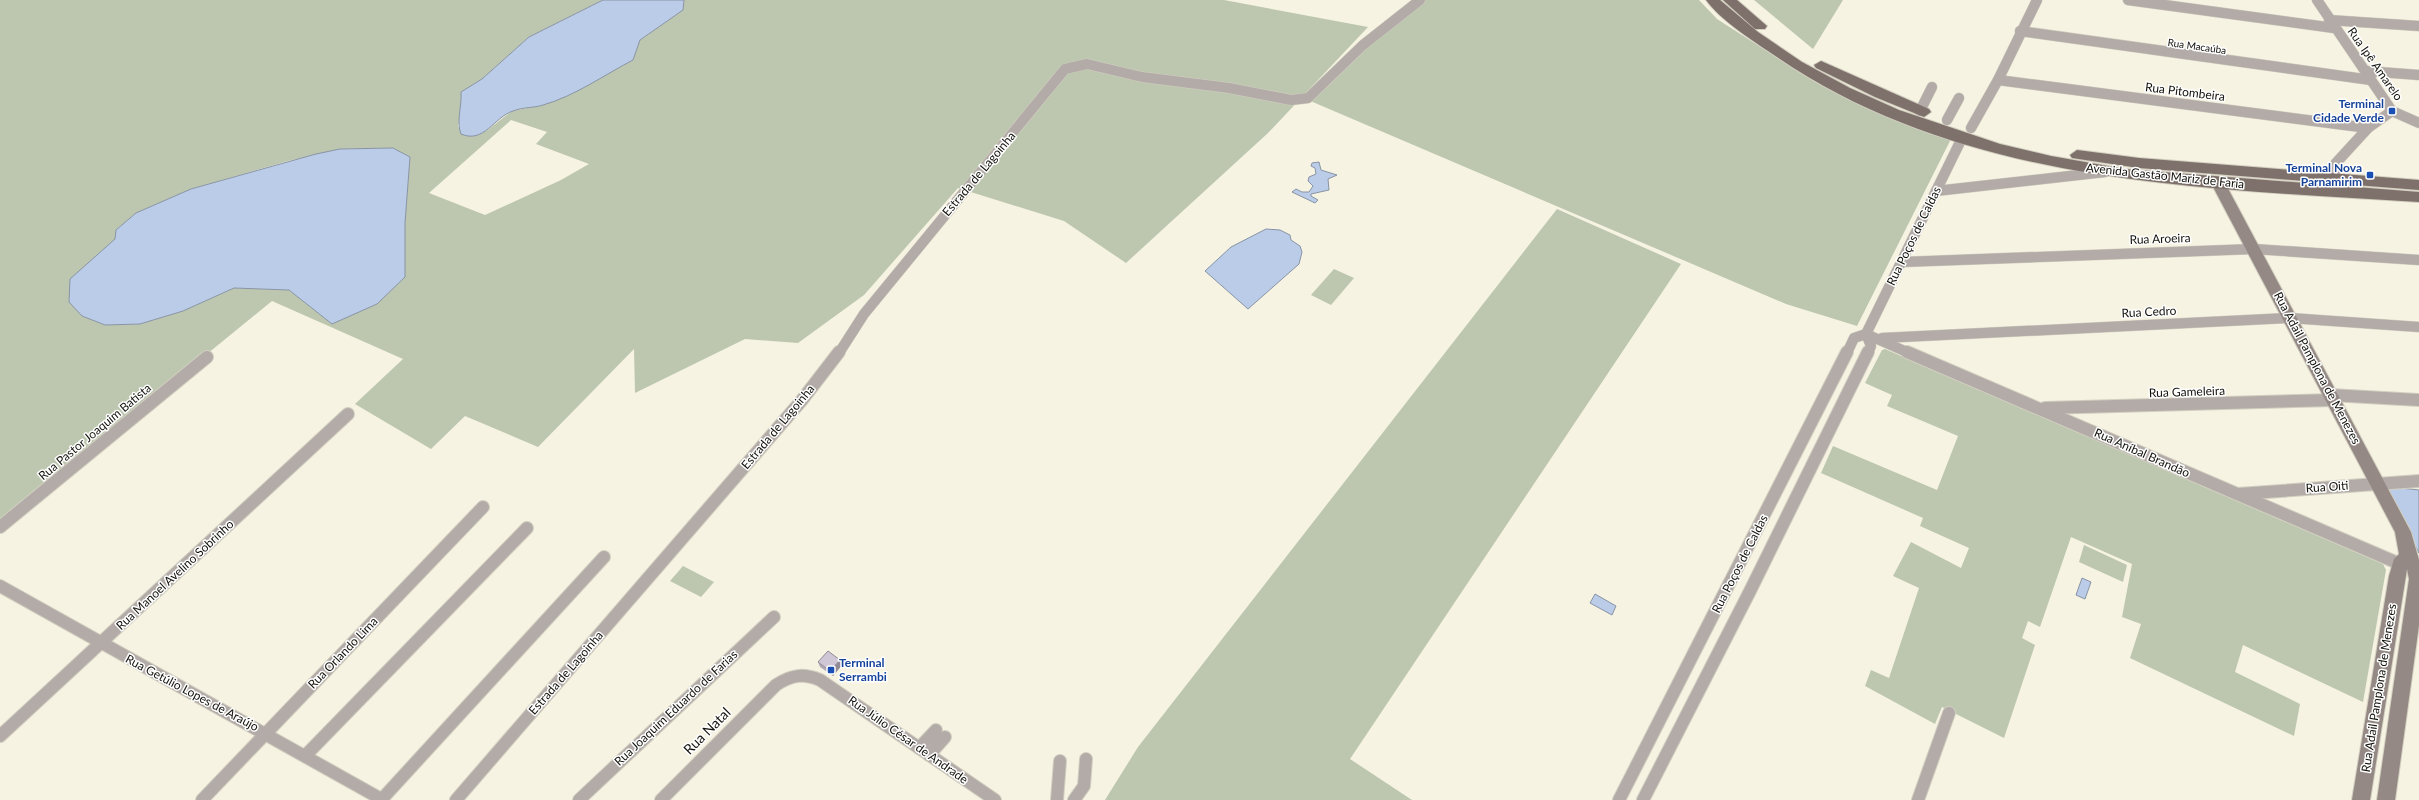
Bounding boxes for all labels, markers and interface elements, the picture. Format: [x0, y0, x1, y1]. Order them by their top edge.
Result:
street label: Rua Ipê Amarelo [2345, 24, 2406, 103]
street label: Rua Macaúba [2167, 36, 2227, 56]
street label: Rua Pitombeira [2144, 79, 2226, 104]
place label: Terminal Cidade Verde [2313, 96, 2385, 125]
marker: Terminal Cidade Verde [2387, 106, 2397, 116]
street label: Estrada de Lagoinha [939, 128, 1018, 219]
street label: Avenida Gastão Mariz de Faria [2085, 160, 2245, 191]
place label: Terminal Nova Parnamirim [2285, 160, 2362, 189]
marker: Terminal Nova Parnamirim [2365, 170, 2375, 180]
street label: Rua Poços de Caldas [1883, 184, 1944, 288]
street label: Rua Aroeira [2129, 230, 2191, 247]
street label: Rua Adail Pamplona de Menezes [2271, 289, 2364, 446]
street label: Rua Cedro [2121, 303, 2177, 320]
street label: Rua Pastor Joaquim Batista [35, 380, 154, 483]
street label: Estrada de Lagoinha [738, 381, 817, 472]
street label: Rua Gameleira [2149, 383, 2225, 400]
street label: Rua Aníbal Brandão [2092, 425, 2193, 480]
street label: Rua Oiti [2305, 478, 2349, 495]
street label: Rua Poços de Caldas [1708, 512, 1771, 615]
street label: Rua Manoel Avelino Sobrinho [113, 516, 237, 633]
street label: Rua Adail Pamplona de Menezes [2358, 603, 2399, 773]
street label: Rua Orlando Lima [305, 614, 381, 692]
street label: Estrada de Lagoinha [525, 628, 606, 718]
street label: Rua Joaquim Eduardo de Farias [611, 647, 740, 769]
street label: Rua Getúlio Lopes de Araújo [123, 651, 262, 734]
place label: Terminal Serrambi [839, 655, 887, 684]
marker: Terminal Serrambi [826, 665, 836, 675]
street label: Rua Júlio César de Andrade [845, 692, 971, 787]
street label: Rua Natal [680, 704, 734, 758]

